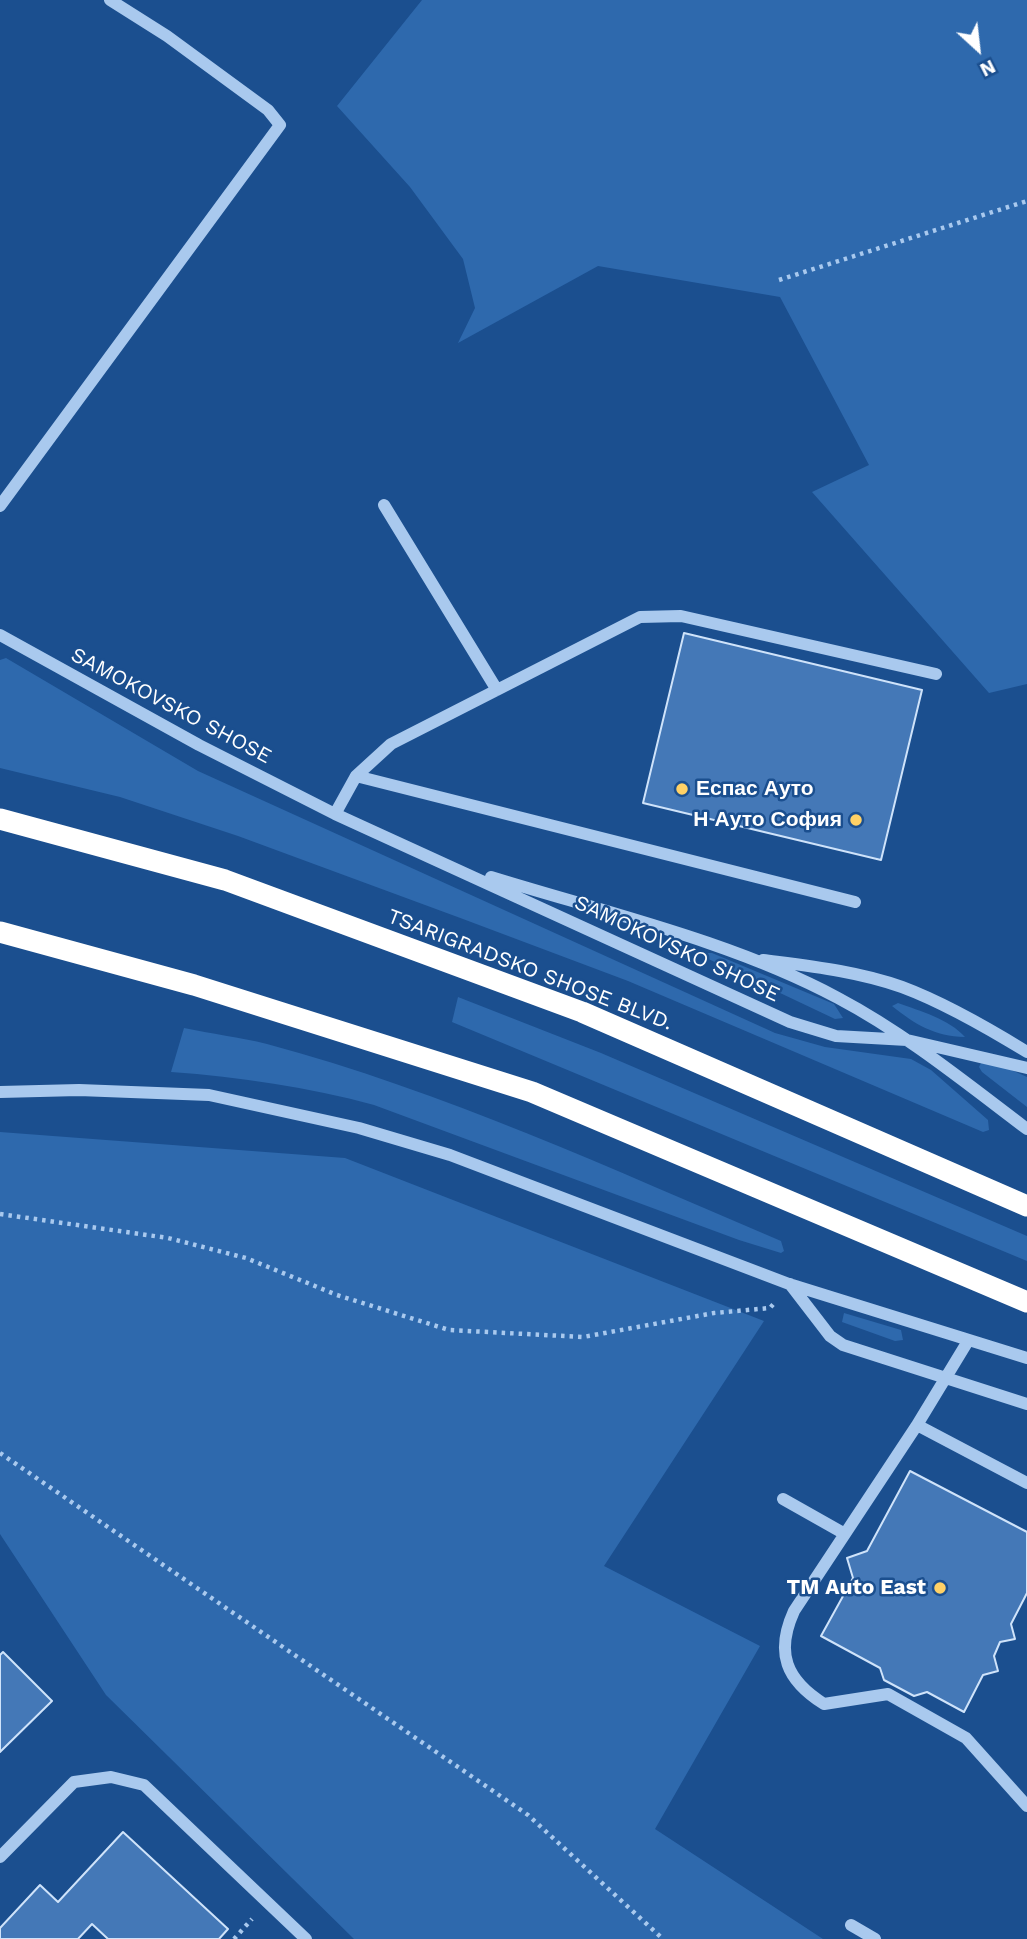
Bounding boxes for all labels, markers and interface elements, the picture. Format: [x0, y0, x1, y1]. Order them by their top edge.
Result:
north arrow [943, 14, 1013, 84]
text: N [976, 55, 999, 82]
street label: SAMOKOVSKO SHOSE [66, 642, 276, 770]
place label: Еспас Ауто [696, 776, 814, 802]
marker: Еспас Ауто [674, 781, 690, 797]
place label: Н Ауто София [693, 807, 842, 833]
marker: Н Ауто София [848, 812, 864, 828]
street label: SAMOKOVSKO SHOSE [570, 890, 784, 1008]
street label: TSARIGRADSKO SHOSE BLVD. [384, 904, 676, 1036]
place label: TM Auto East [786, 1575, 926, 1601]
marker: TM Auto East [932, 1580, 948, 1596]

